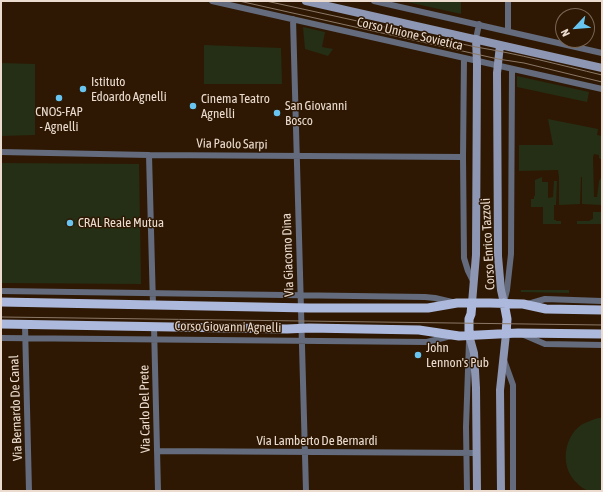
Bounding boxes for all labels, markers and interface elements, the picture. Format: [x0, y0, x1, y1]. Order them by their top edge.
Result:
north arrow [555, 8, 595, 48]
street label: Corso Unione Sovietica [355, 14, 465, 54]
text: N [558, 27, 572, 38]
place label: Istituto Edoardo Agnelli [91, 74, 167, 105]
marker: Istituto Edoardo Agnelli [78, 84, 88, 94]
place label: Cinema Teatro Agnelli [201, 91, 270, 122]
marker: CNOS-FAP - Agnelli [54, 93, 64, 103]
place label: San Giovanni Bosco [285, 98, 347, 129]
marker: Cinema Teatro Agnelli [188, 101, 198, 111]
place label: CNOS-FAP - Agnelli [35, 104, 83, 135]
marker: San Giovanni Bosco [272, 108, 282, 118]
street label: Via Paolo Sarpi [196, 136, 268, 152]
street label: Corso Enrico Tazzoli [478, 198, 498, 290]
street label: Via Giacomo Dina [279, 213, 297, 297]
place label: CRAL Reale Mutua [78, 215, 164, 231]
marker: CRAL Reale Mutua [65, 218, 75, 228]
street label: Corso Giovanni Agnelli [174, 318, 282, 336]
place label: John Lennon's Pub [426, 340, 489, 371]
marker: John Lennon's Pub [413, 350, 423, 360]
street label: Via Bernardo De Canal [6, 355, 26, 461]
street label: Via Carlo Del Prete [136, 365, 154, 453]
street label: Via Lamberto De Bernardi [256, 433, 378, 449]

